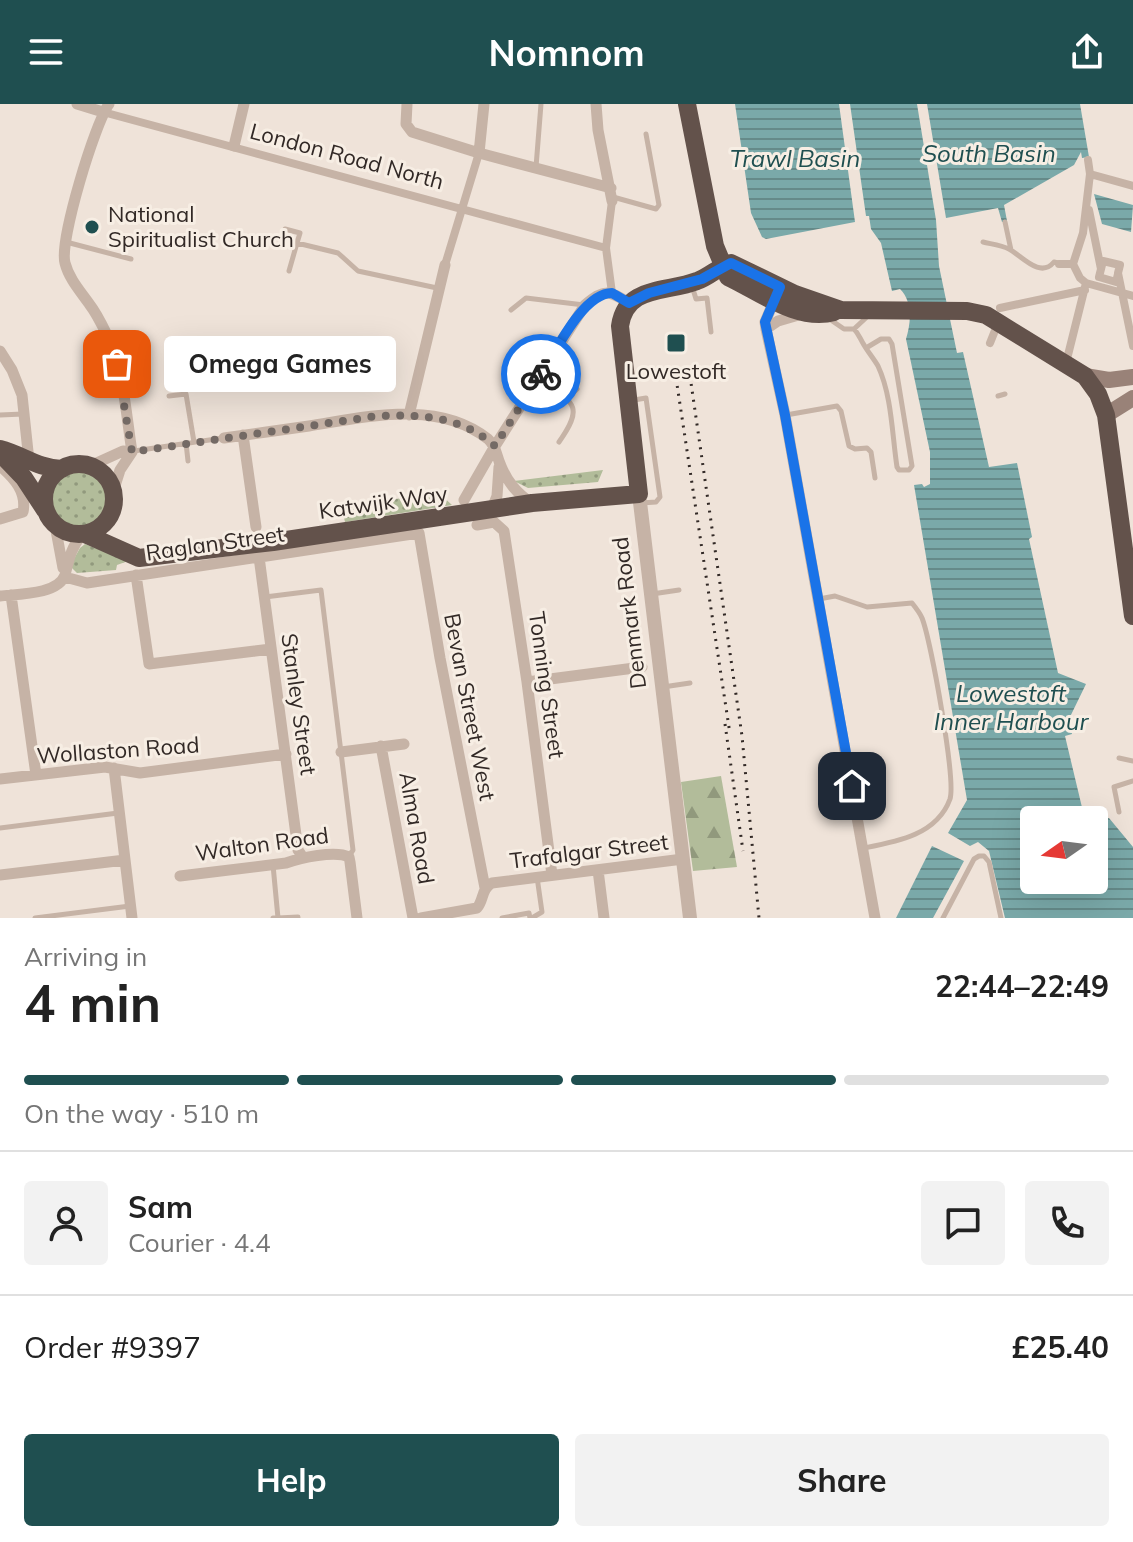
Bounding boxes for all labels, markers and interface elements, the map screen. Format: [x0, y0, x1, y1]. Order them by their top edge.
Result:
icon: menu [24, 30, 68, 74]
text: Nomnom [488, 30, 645, 75]
icon: share [1065, 30, 1109, 74]
street label: London Road North [247, 117, 447, 195]
water label: South Basin [922, 138, 1056, 168]
water label: Trawl Basin [730, 143, 860, 173]
place label: National Spiritualist Church [108, 200, 294, 253]
marker: National Spiritualist Church [83, 218, 101, 236]
pin [83, 330, 151, 398]
marker: Lowestoft [665, 332, 687, 354]
courier [501, 334, 581, 414]
callout: Omega Games [165, 336, 397, 392]
icon: bag [95, 342, 139, 386]
text: Omega Games [188, 347, 372, 380]
icon: bike [519, 352, 563, 396]
place label: Lowestoft [626, 357, 727, 385]
street label: Katwijk Way [317, 479, 449, 525]
street label: Raglan Street [144, 519, 286, 567]
street label: Denmark Road [606, 535, 652, 691]
street label: Tonning Street [523, 610, 571, 760]
street label: Bevan Street West [438, 611, 502, 803]
street label: Stanley Street [275, 631, 323, 777]
water label: Lowestoft Inner Harbour [934, 678, 1090, 736]
street label: Wollaston Road [36, 730, 200, 770]
pin [818, 752, 886, 820]
icon: home [830, 764, 874, 808]
street label: Alma Road [393, 770, 441, 886]
north arrow [1020, 806, 1108, 894]
map controls [1020, 806, 1108, 894]
street label: Walton Road [194, 821, 330, 867]
street label: Trafalgar Street [508, 827, 670, 875]
text: Arriving in [24, 940, 147, 973]
text: 22:44–22:49 [935, 967, 1109, 1005]
text: 4 min [24, 970, 161, 1035]
text: On the way · 510 m [24, 1097, 259, 1130]
button: person [24, 1181, 108, 1265]
button: chat [921, 1181, 1005, 1265]
button: phone [1025, 1181, 1109, 1265]
text: Sam [128, 1188, 193, 1226]
text: Courier · 4.4 [128, 1226, 271, 1259]
text: Order #9397 [24, 1328, 201, 1366]
text: £25.40 [1012, 1328, 1109, 1366]
button: Help [24, 1434, 559, 1526]
button: Share [575, 1434, 1109, 1526]

